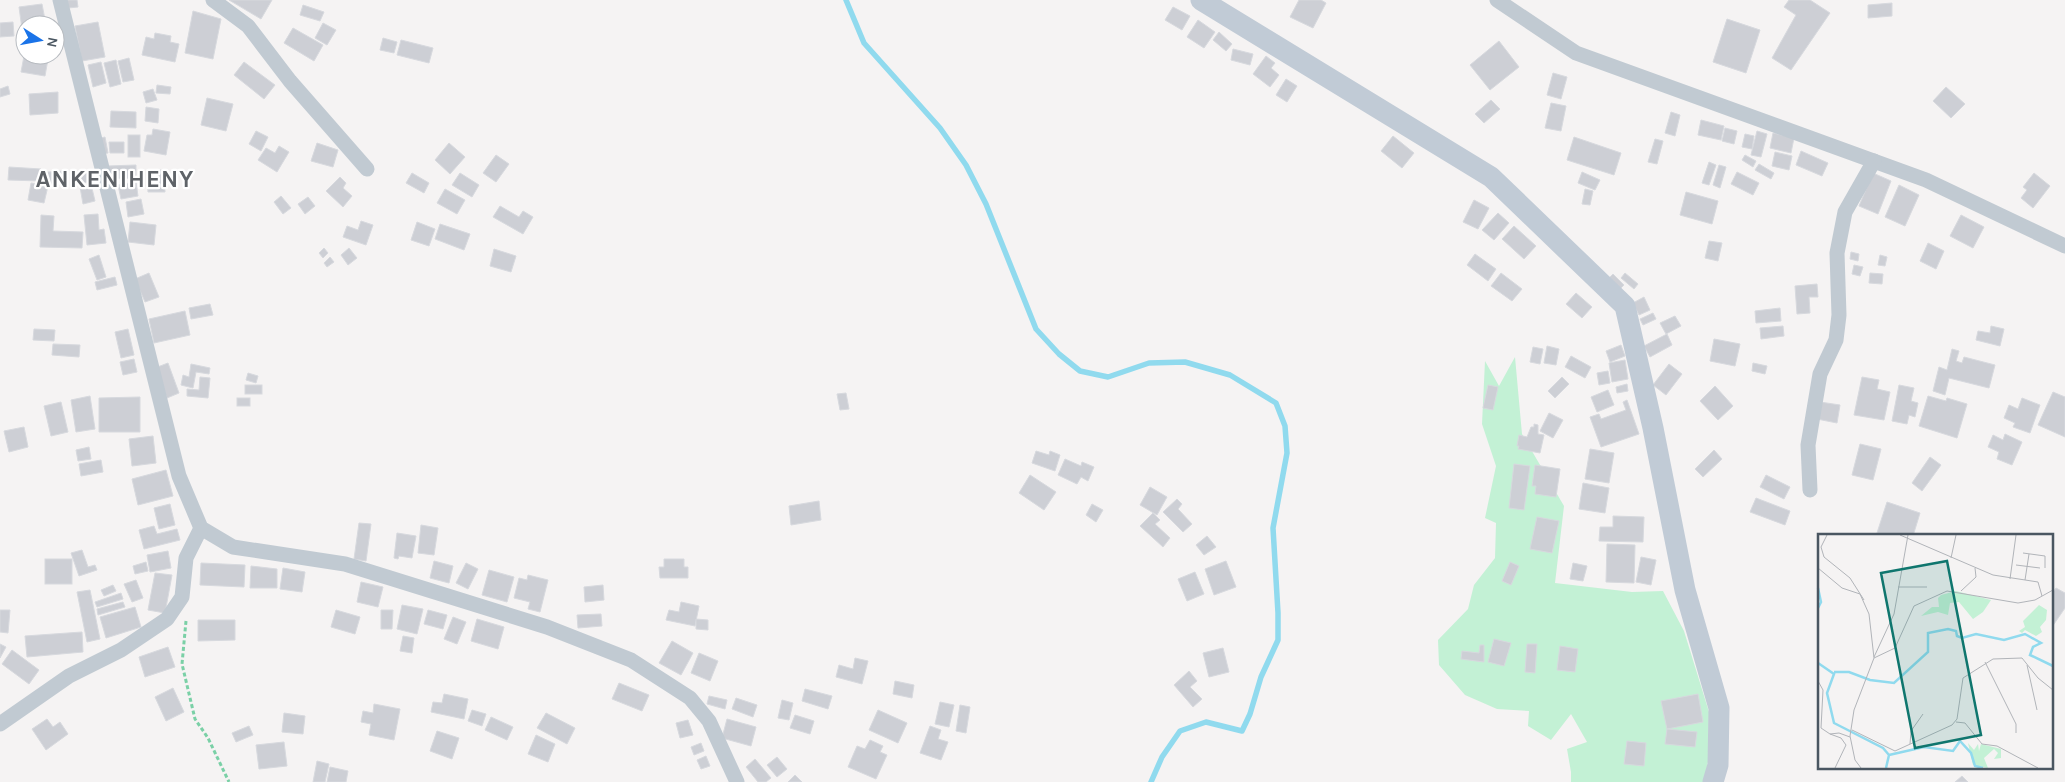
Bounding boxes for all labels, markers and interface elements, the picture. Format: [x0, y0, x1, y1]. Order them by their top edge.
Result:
north arrow [15, 15, 65, 65]
text: N [43, 36, 62, 49]
district label: ANKENIHENY [36, 165, 194, 193]
inset map [1818, 534, 2052, 770]

